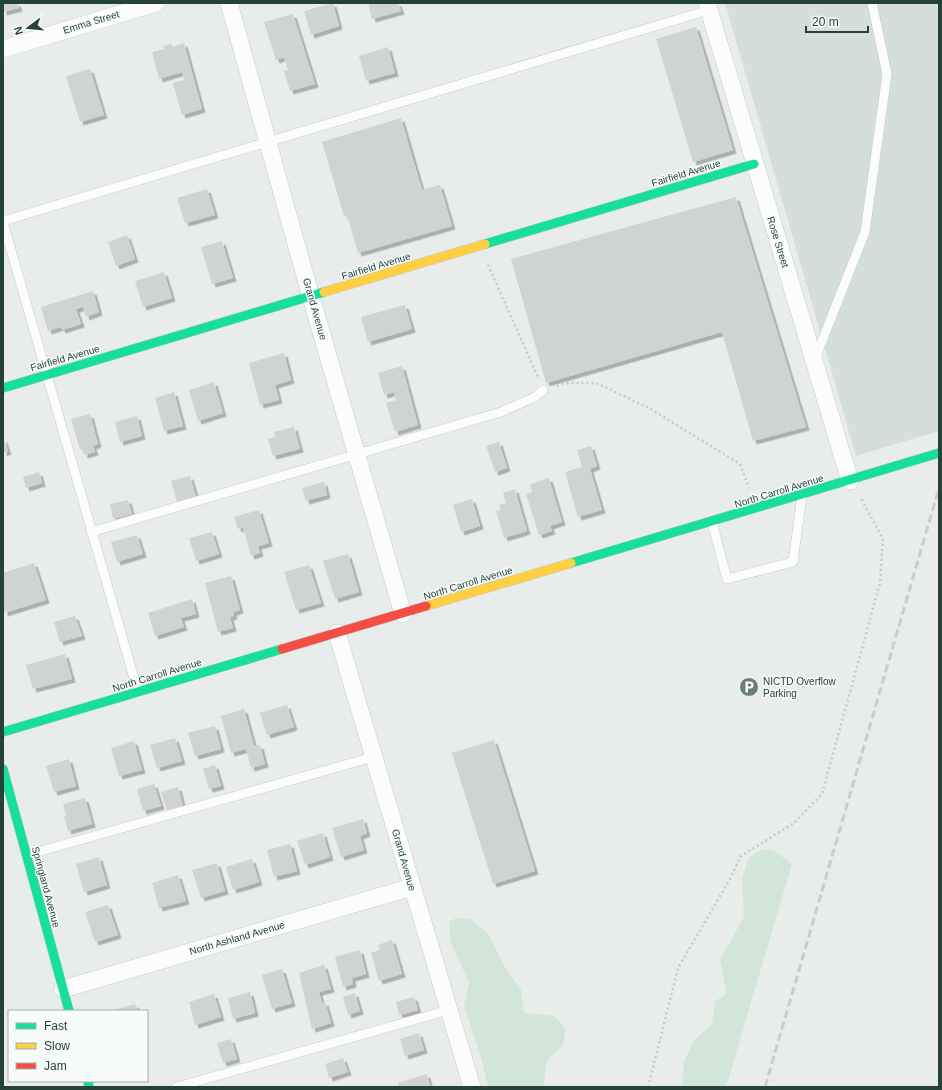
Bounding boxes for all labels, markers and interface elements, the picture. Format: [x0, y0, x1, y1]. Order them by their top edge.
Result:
north arrow [8, 8, 48, 48]
street label: Emma Street [61, 8, 121, 36]
scale bar [806, 8, 868, 34]
text: 20 m [812, 15, 839, 29]
text: N [12, 25, 25, 36]
street label: Fairfield Avenue [650, 157, 722, 189]
street label: Rose Street [765, 215, 791, 269]
street label: Fairfield Avenue [340, 250, 412, 282]
street label: Grand Avenue [301, 277, 329, 342]
street label: Fairfield Avenue [29, 343, 101, 373]
street label: North Carroll Avenue [733, 472, 825, 510]
street label: North Carroll Avenue [422, 564, 514, 602]
street label: North Carroll Avenue [111, 656, 203, 694]
parking icon: NICTD Overflow Parking [738, 676, 760, 698]
place label: NICTD Overflow Parking [763, 676, 837, 699]
street label: Grand Avenue [390, 828, 418, 893]
street label: Springland Avenue [30, 845, 62, 929]
street label: North Ashland Avenue [188, 919, 286, 957]
legend [8, 1010, 148, 1082]
text: Fast [44, 1019, 68, 1033]
text: Slow [44, 1039, 70, 1053]
text: Jam [44, 1059, 67, 1073]

